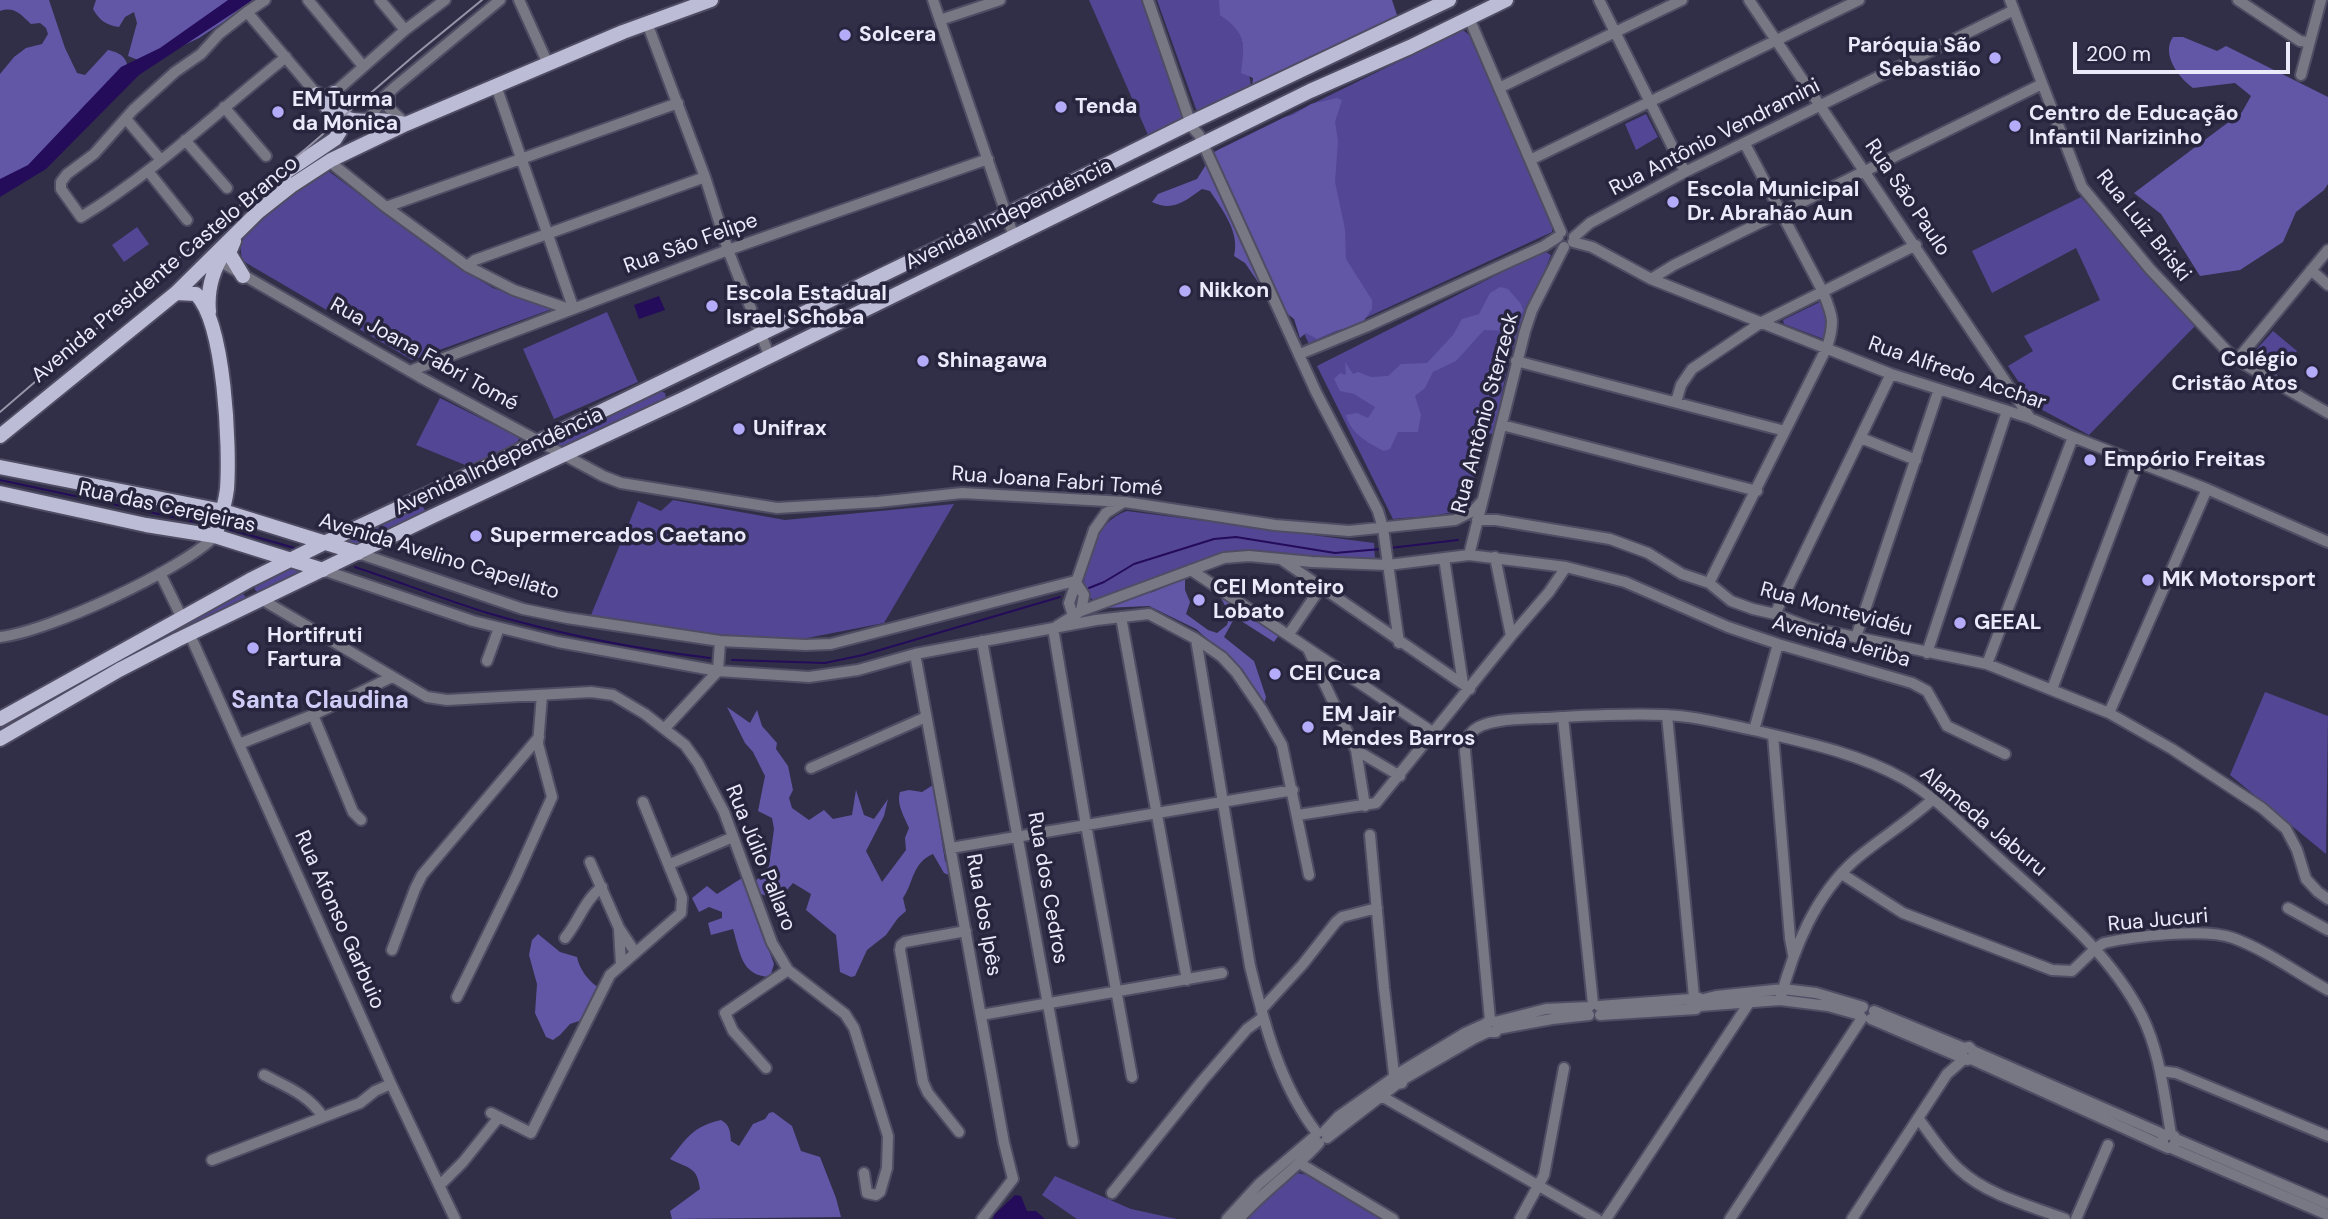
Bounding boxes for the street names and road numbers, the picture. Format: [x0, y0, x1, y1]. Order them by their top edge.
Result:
street label: Rua Antônio Vendramini [1606, 74, 1824, 202]
street label: Rua São Paulo [1859, 135, 1955, 261]
street label: Avenida Presidente Castelo Branco [27, 151, 303, 389]
street label: Avenida Independência [901, 154, 1117, 276]
street label: Rua Luiz Briski [2090, 165, 2196, 287]
street label: Rua São Felipe [621, 208, 761, 280]
street label: Rua Joana Fabri Tomé [325, 293, 523, 417]
street label: Rua Antônio Sterzeck [1447, 310, 1525, 516]
street label: Rua Alfredo Acchar [1865, 332, 2049, 416]
street label: Avenida Independência [391, 403, 607, 521]
street label: Rua Joana Fabri Tomé [951, 462, 1163, 502]
street label: Rua das Cerejeiras [76, 477, 258, 539]
street label: Avenida Avelino Capellato [316, 508, 562, 606]
street label: Rua Montevidéu [1757, 578, 1915, 642]
street label: Avenida Jeriba [1769, 610, 1913, 674]
street label: Alameda Jaburu [1914, 762, 2052, 882]
street label: Rua Júlio Pallaro [719, 781, 801, 935]
street label: Rua dos Cedros [1021, 810, 1073, 966]
street label: Rua Afonso Garbuio [288, 827, 390, 1013]
street label: Rua dos Ipês [960, 852, 1006, 978]
street label: Rua Jucuri [2107, 904, 2209, 938]

